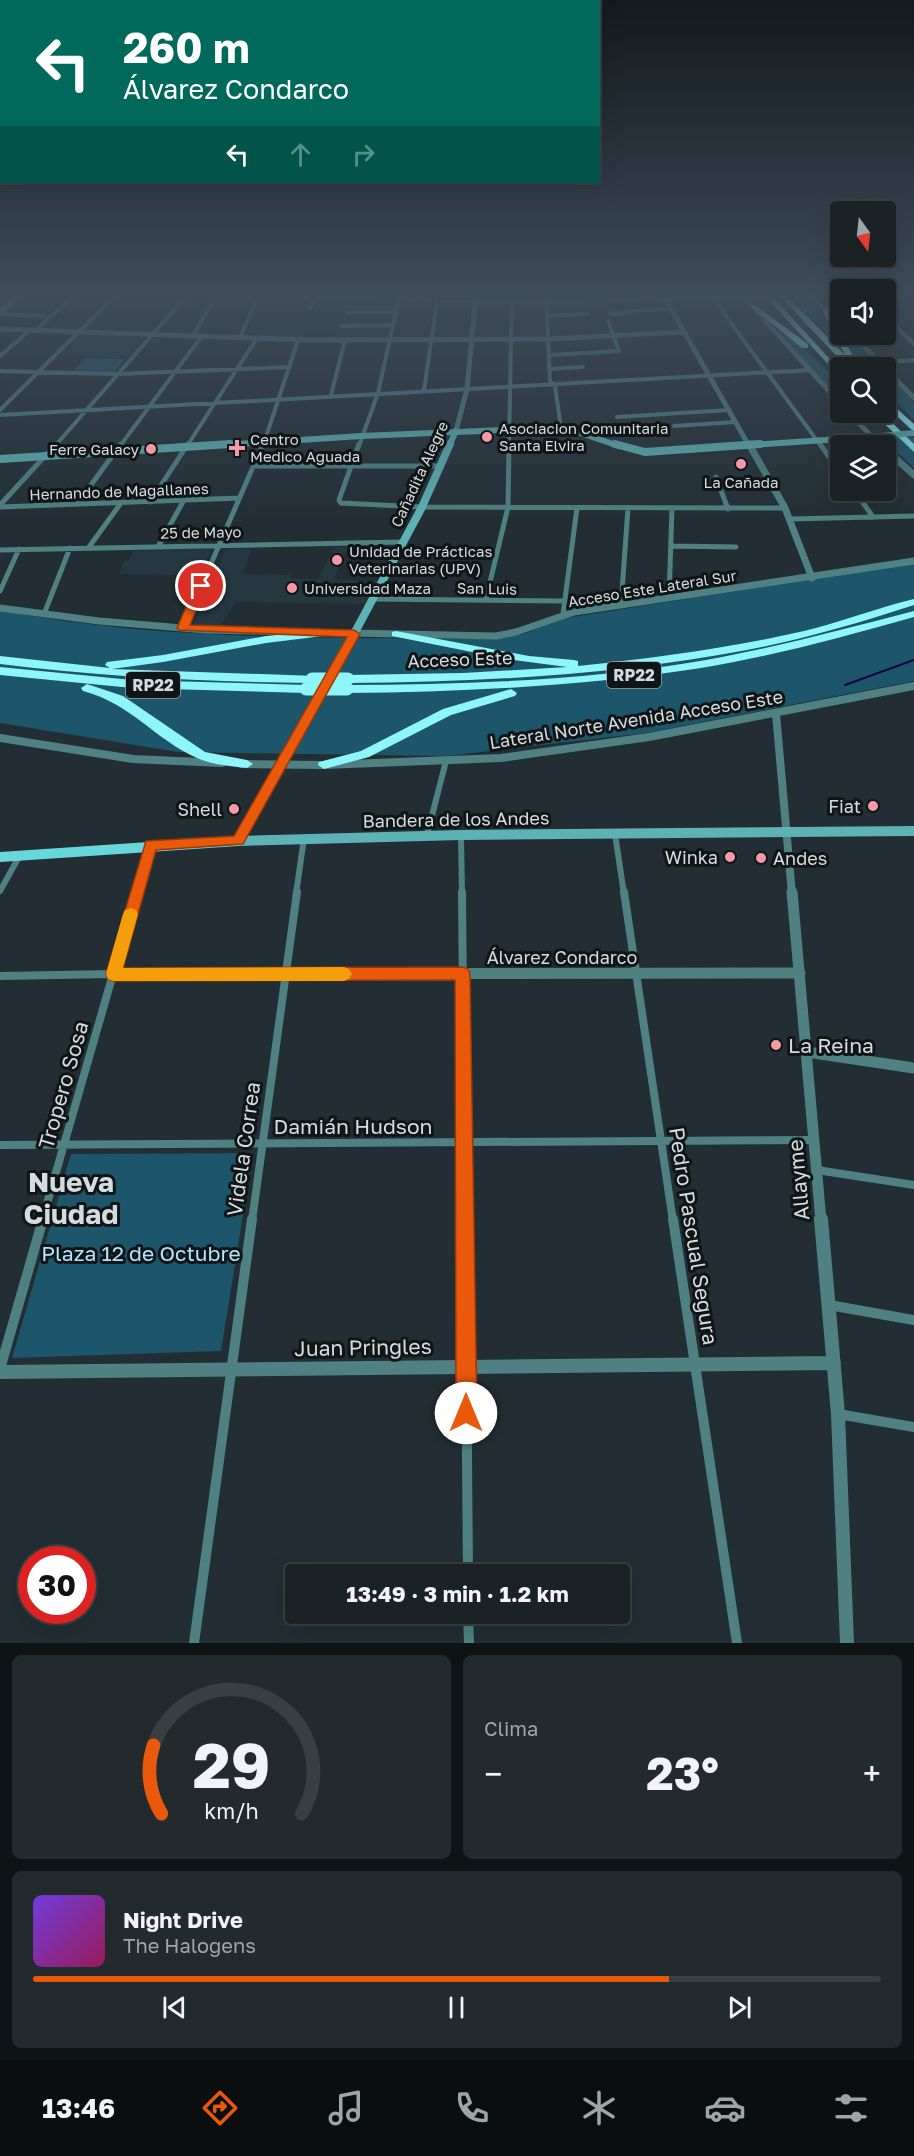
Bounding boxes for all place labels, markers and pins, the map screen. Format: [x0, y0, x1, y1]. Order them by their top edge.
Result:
place label: Asociacion Comunitaria Santa Elvira [499, 419, 668, 454]
place label: Centro Medico Aguada [250, 430, 360, 465]
marker: Asociacion Comunitaria Santa Elvira [480, 430, 494, 444]
marker: Centro Medico Aguada [228, 439, 246, 457]
place label: Ferre Galacy [49, 440, 140, 458]
marker: Ferre Galacy [144, 442, 158, 456]
marker: La Cañada [734, 457, 748, 471]
place label: La Cañada [703, 473, 779, 491]
place label: Unidad de Prácticas Veterinarias (UPV) [349, 542, 492, 577]
marker: Unidad de Prácticas Veterinarias (UPV) [330, 553, 344, 567]
pin [175, 560, 226, 611]
place label: Universidad Maza [304, 579, 431, 597]
marker: Universidad Maza [285, 581, 299, 595]
place label: Fiat [828, 795, 861, 817]
place label: Shell [177, 798, 222, 820]
marker: Fiat [866, 799, 880, 813]
marker: Shell [227, 802, 241, 816]
place label: Winka [665, 846, 718, 868]
place label: Andes [773, 847, 827, 869]
marker: Winka [723, 850, 737, 864]
marker: Andes [754, 851, 768, 865]
place label: La Reina [788, 1032, 874, 1058]
marker: La Reina [769, 1038, 783, 1052]

